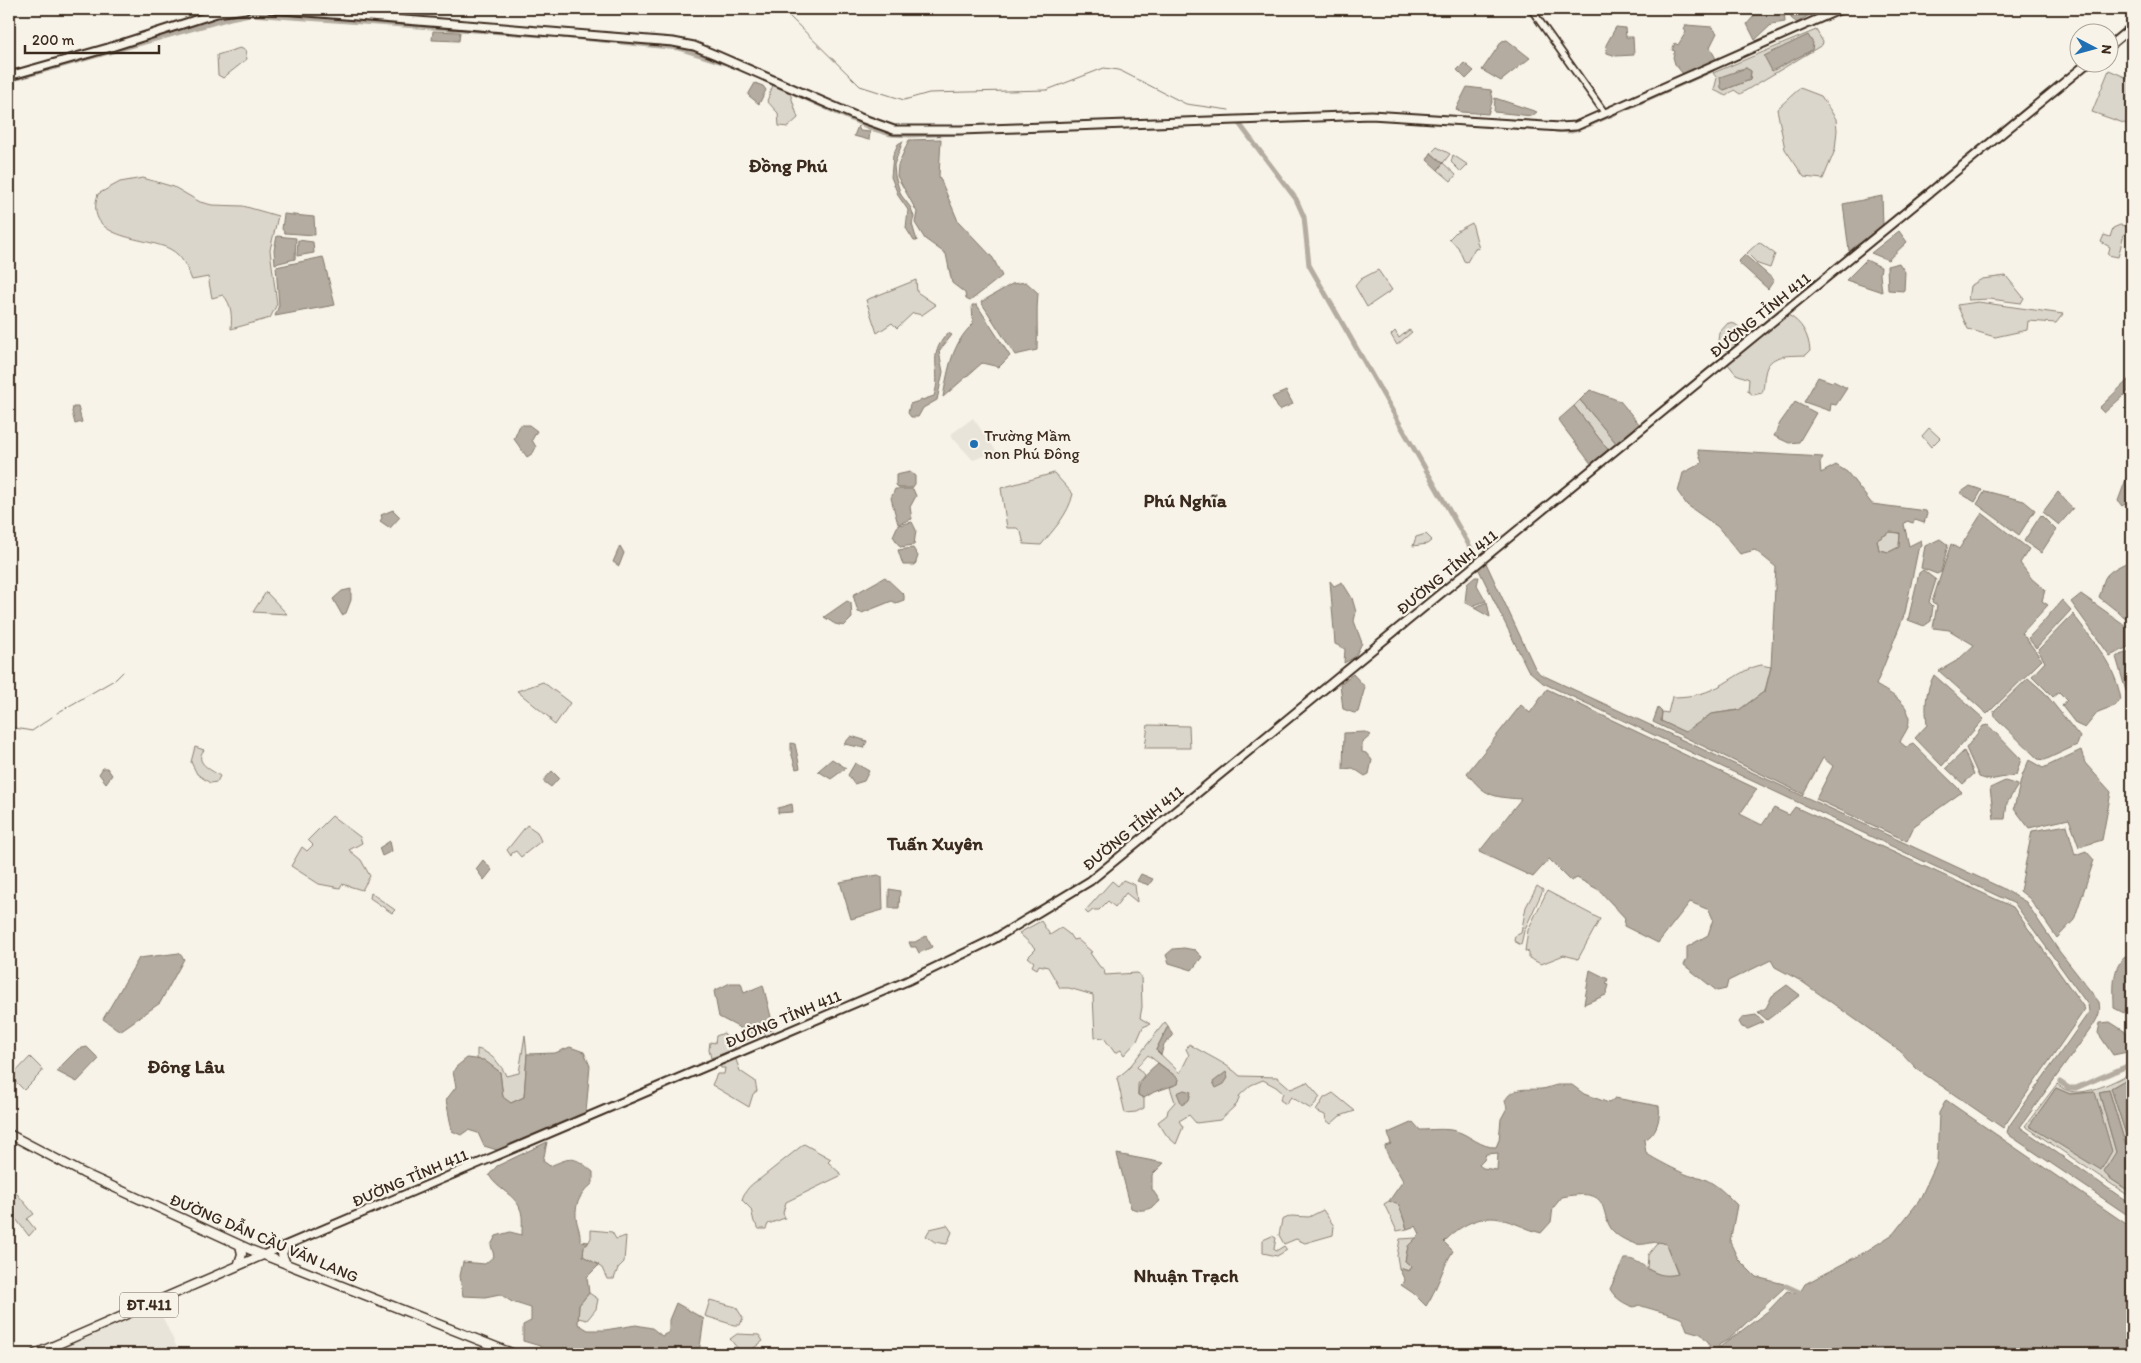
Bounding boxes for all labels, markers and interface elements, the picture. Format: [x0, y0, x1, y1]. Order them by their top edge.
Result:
scale bar [25, 22, 159, 54]
north arrow [2068, 22, 2118, 72]
text: 200 m [32, 31, 75, 49]
text: N [2097, 44, 2115, 55]
district label: Đồng Phú [749, 154, 828, 177]
street label: ĐƯỜNG TỈNH 411 [1706, 268, 1815, 362]
place label: Trường Mầm non Phú Đông [984, 426, 1080, 463]
marker: Trường Mầm non Phú Đông [968, 438, 980, 450]
district label: Phú Nghĩa [1143, 489, 1228, 512]
street label: ĐƯỜNG TỈNH 411 [1393, 525, 1502, 619]
street label: ĐƯỜNG TỈNH 411 [1079, 781, 1188, 875]
district label: Tuấn Xuyên [886, 832, 983, 855]
street label: ĐƯỜNG TỈNH 411 [722, 986, 844, 1052]
district label: Đông Lâu [147, 1055, 225, 1078]
street label: ĐƯỜNG TỈNH 411 [349, 1145, 471, 1211]
street label: ĐƯỜNG DẪN CẦU VĂN LANG [167, 1189, 362, 1286]
district label: Nhuận Trạch [1134, 1264, 1239, 1287]
road number: ĐT.411 [120, 1292, 178, 1318]

